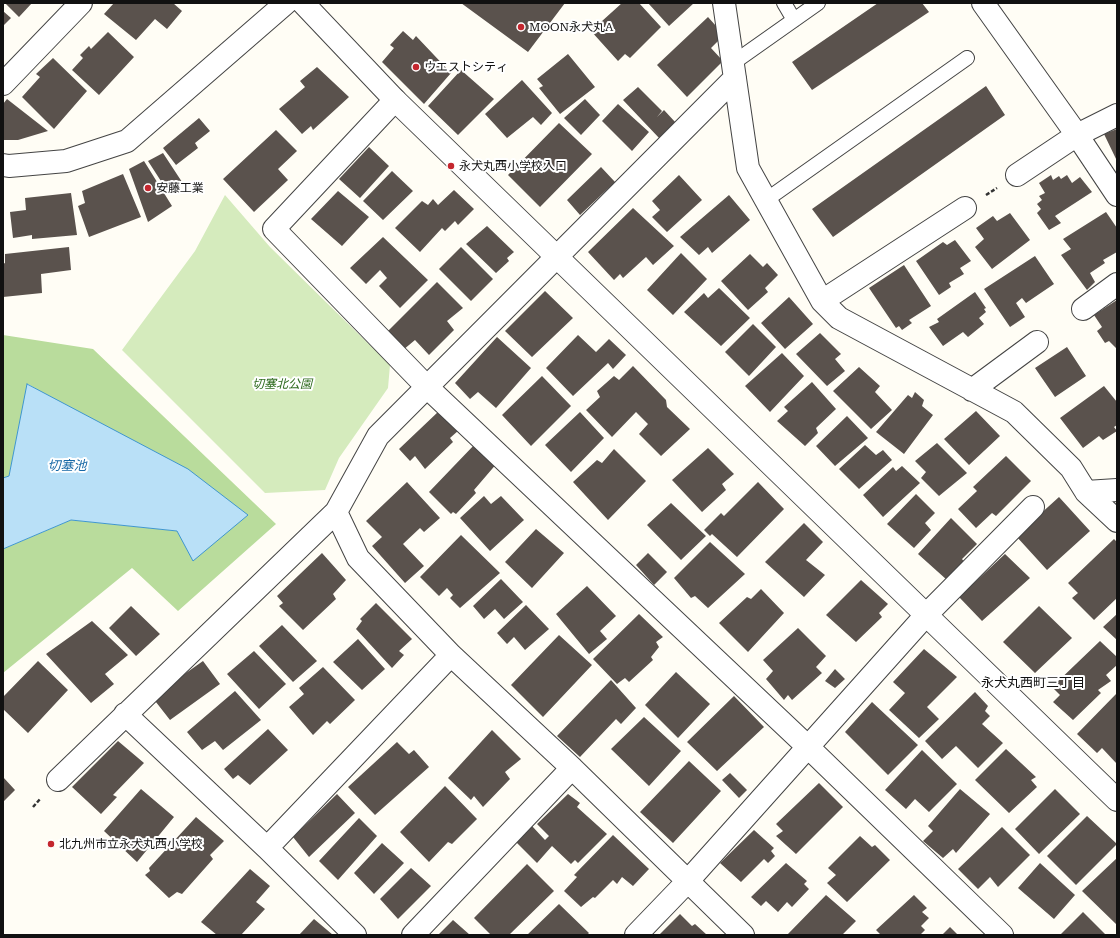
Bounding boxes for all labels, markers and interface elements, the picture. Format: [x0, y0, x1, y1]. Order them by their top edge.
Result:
place label: MOON永犬丸A [529, 20, 613, 34]
marker: MOON永犬丸A [516, 22, 526, 32]
place label: ウエストシティ [424, 60, 508, 74]
marker: ウエストシティ [411, 62, 421, 72]
place label: 永犬丸西小学校入口 [459, 159, 567, 173]
marker: 永犬丸西小学校入口 [446, 161, 456, 171]
place label: 安藤工業 [156, 181, 204, 195]
marker: 安藤工業 [143, 183, 153, 193]
park label: 切塞北公園 [252, 377, 312, 391]
water label: 切塞池 [48, 458, 86, 474]
district label: 永犬丸西町三丁目 [981, 675, 1085, 691]
place label: 北九州市立永犬丸西小学校 [59, 837, 203, 851]
marker: 北九州市立永犬丸西小学校 [46, 839, 56, 849]

